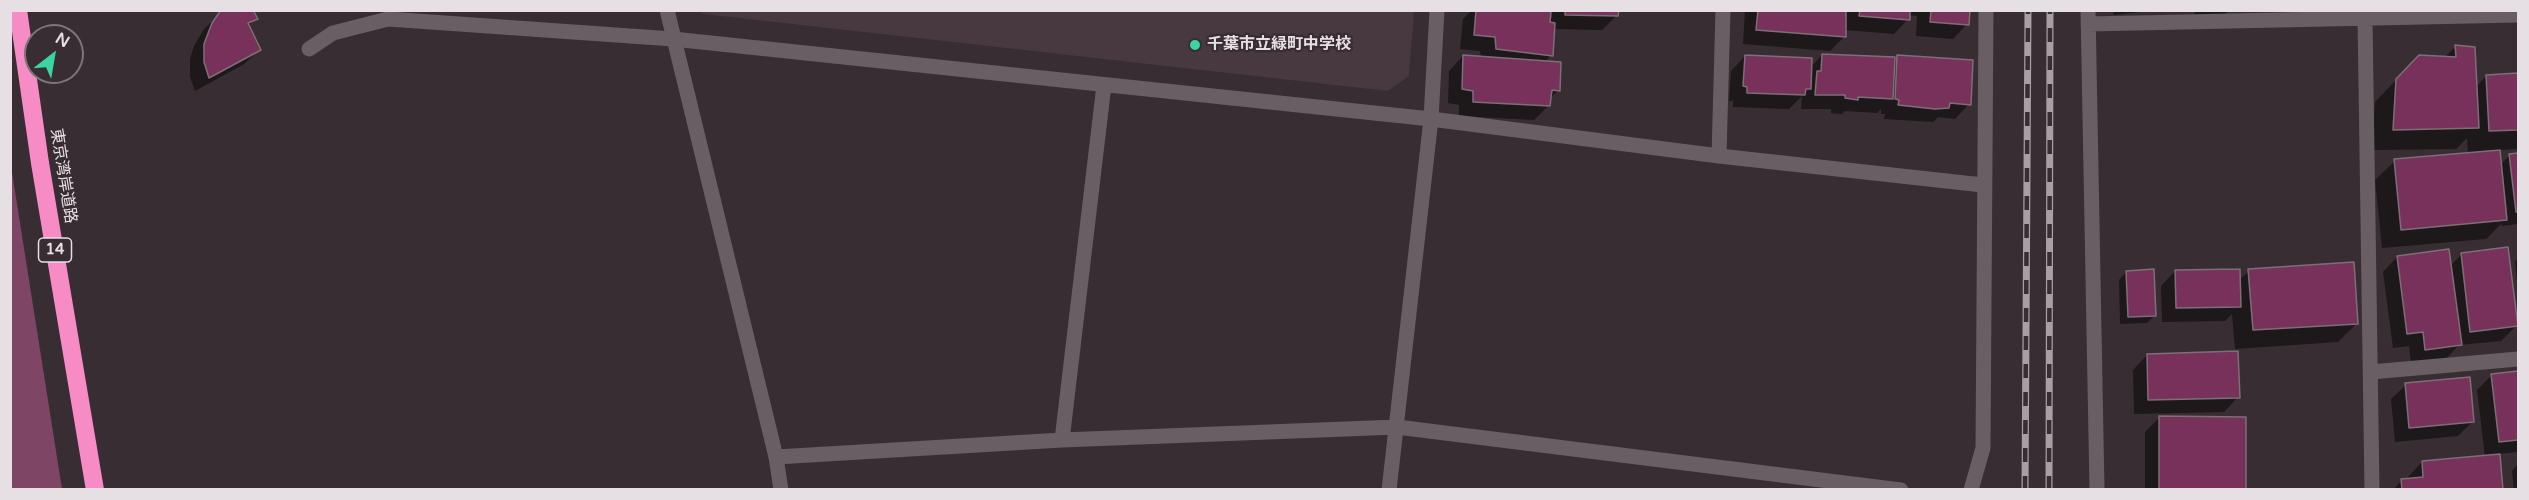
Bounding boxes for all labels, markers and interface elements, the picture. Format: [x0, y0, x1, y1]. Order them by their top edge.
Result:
north arrow [24, 24, 84, 84]
text: N [52, 28, 73, 52]
place label: 千葉市立緑町中学校 [1207, 35, 1351, 55]
marker: 千葉市立緑町中学校 [1188, 38, 1202, 52]
street label: 東京湾岸道路 [46, 127, 80, 225]
road number: 14 [38, 238, 72, 262]

